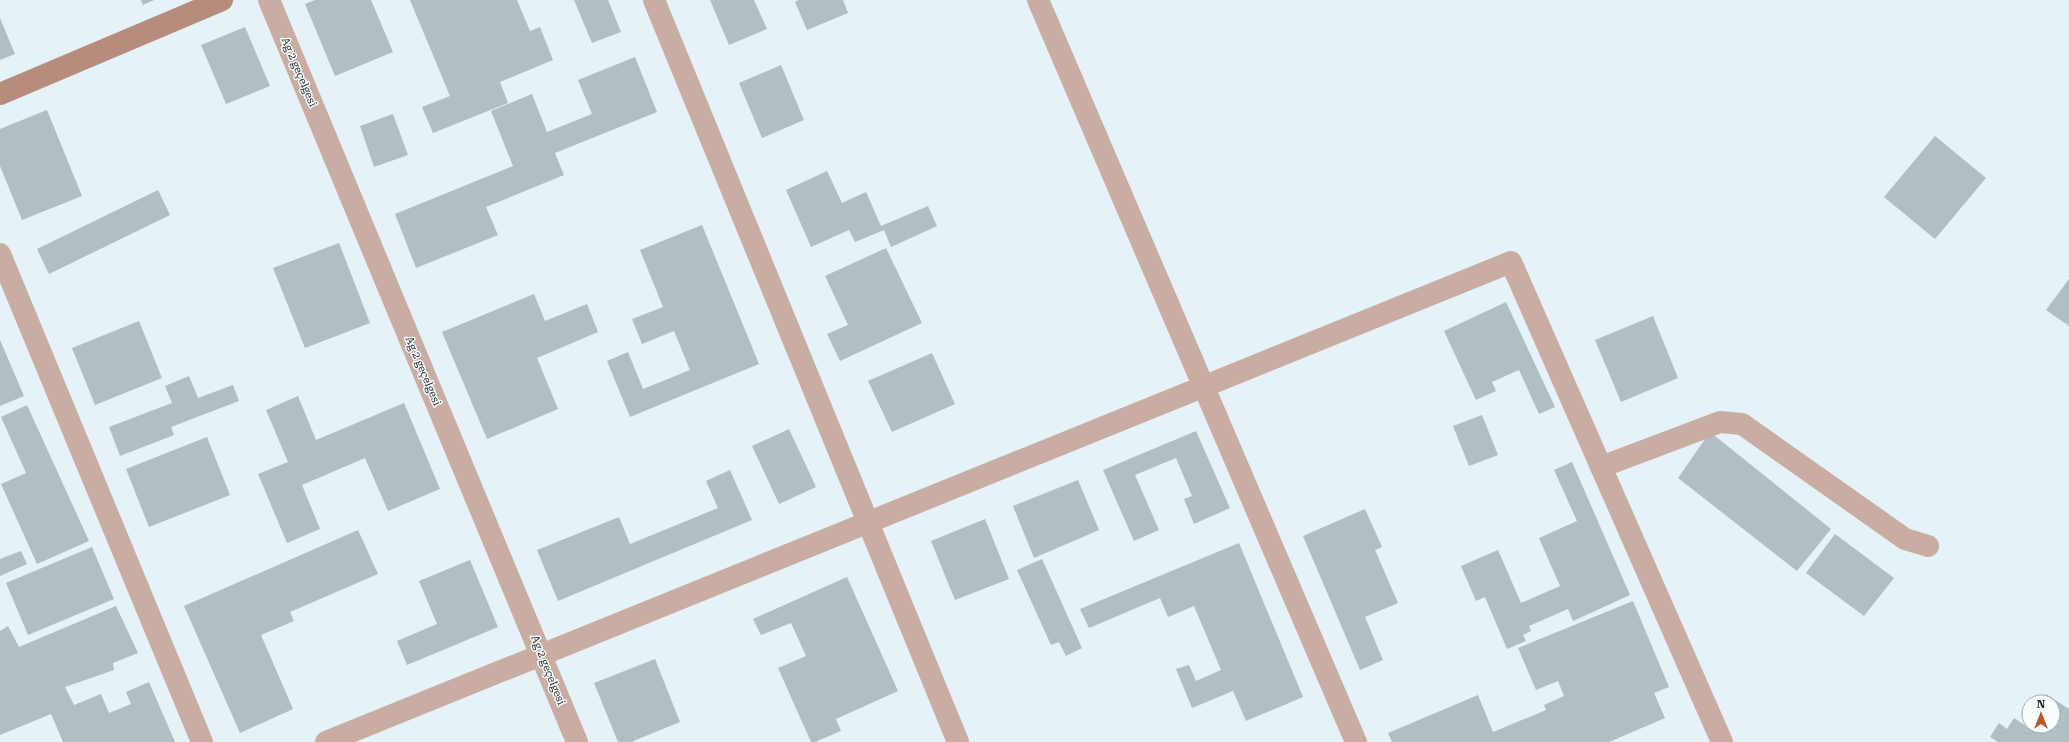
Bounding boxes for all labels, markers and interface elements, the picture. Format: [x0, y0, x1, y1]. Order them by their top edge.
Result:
street label: Ag 2 geçelgesi [279, 35, 320, 109]
street label: Ag 2 geçelgesi [403, 334, 444, 408]
street label: Ag 2 geçelgesi [528, 633, 568, 707]
north arrow [2021, 694, 2061, 734]
text: N [2037, 698, 2046, 711]

